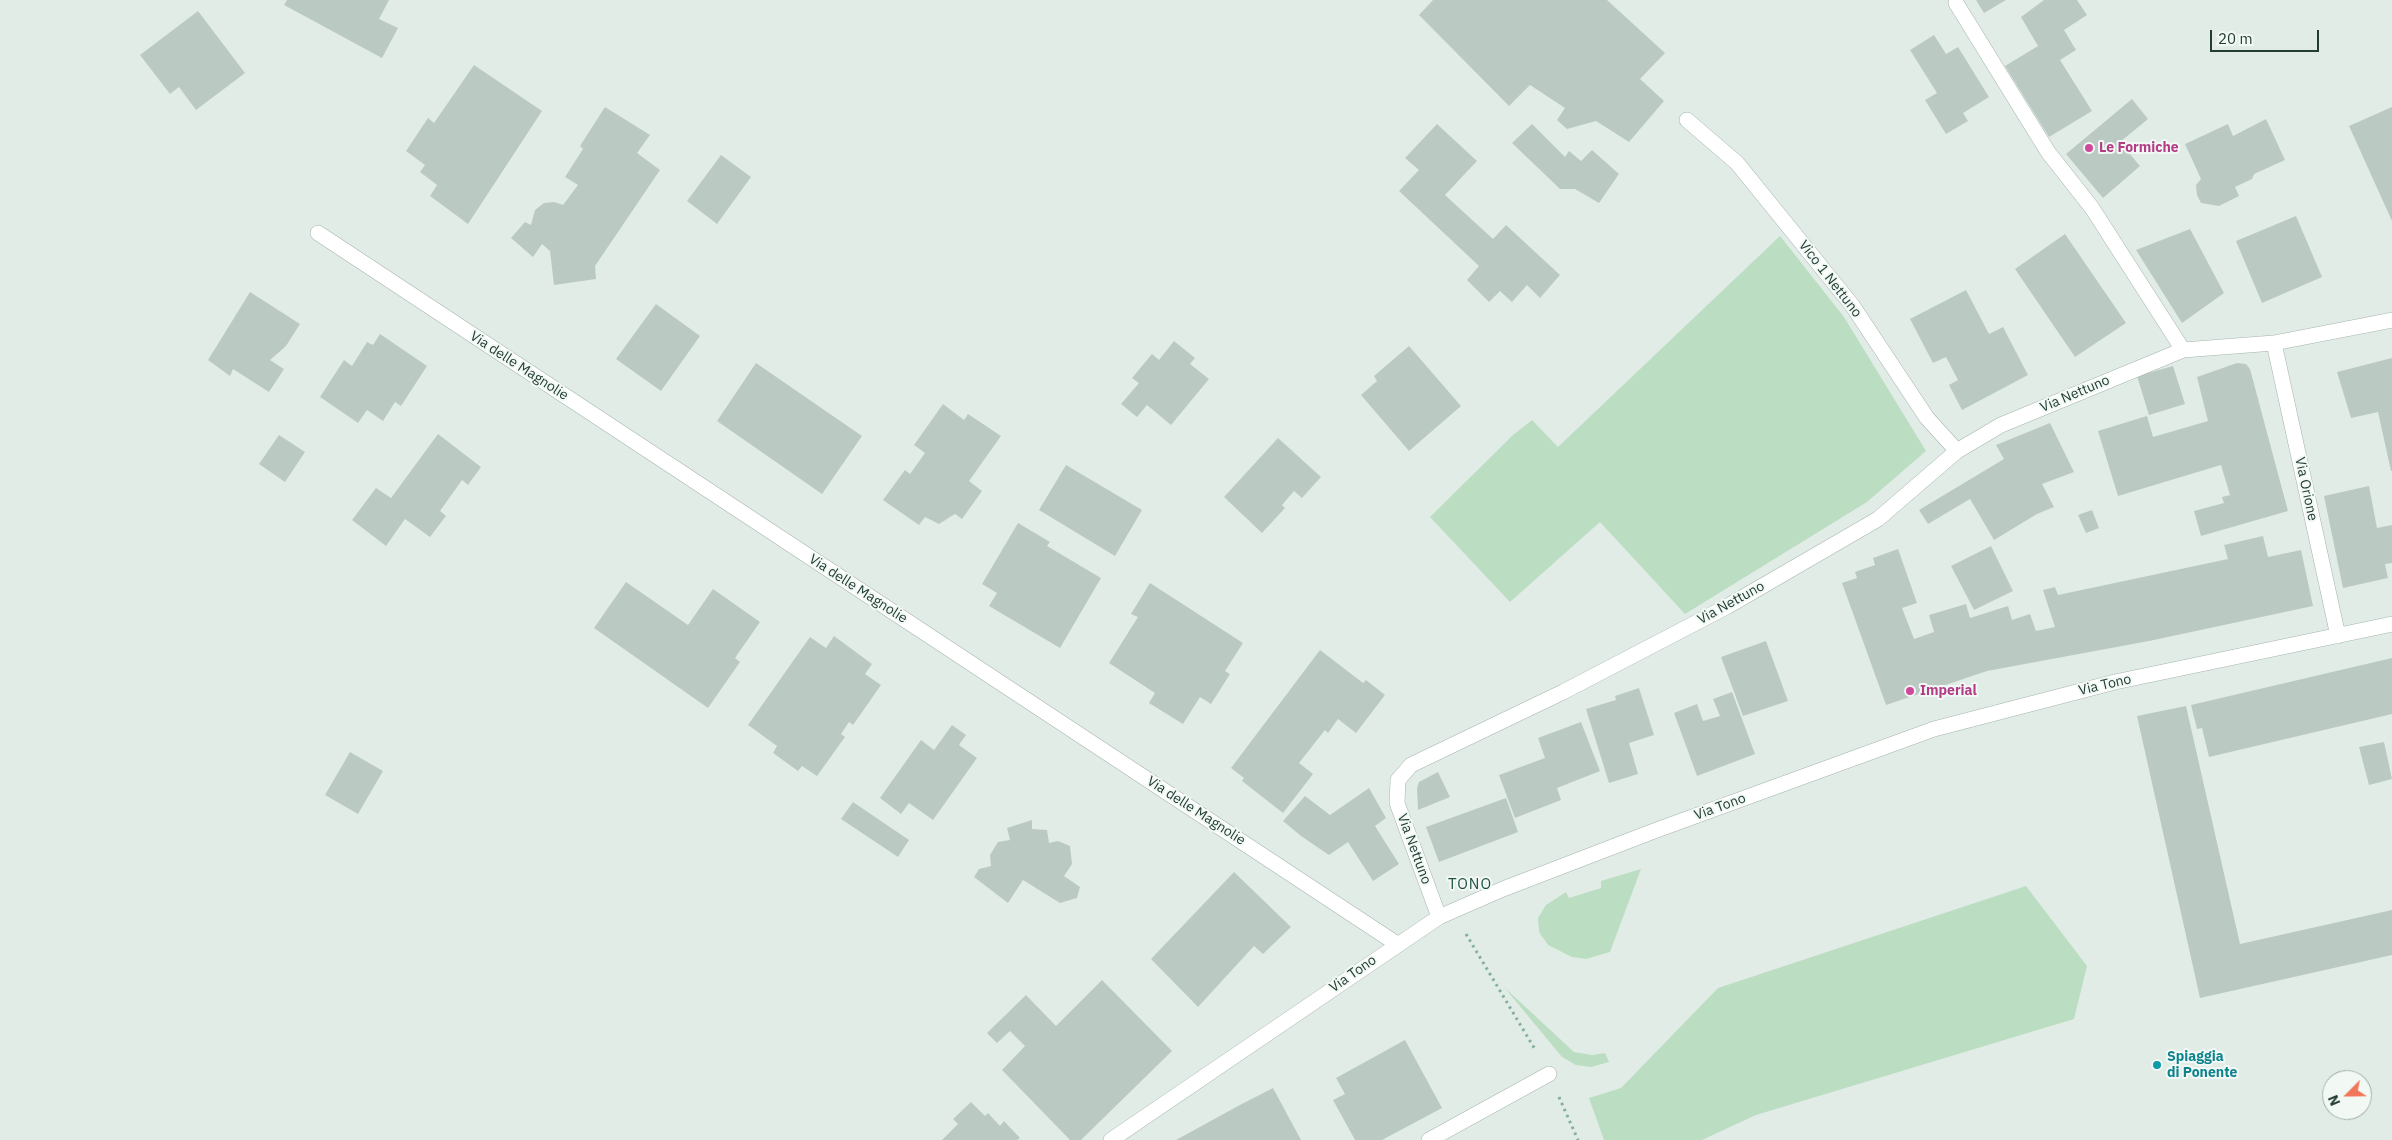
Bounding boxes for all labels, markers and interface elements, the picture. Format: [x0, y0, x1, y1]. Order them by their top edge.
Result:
scale bar [2212, 20, 2321, 52]
text: 20 m [2218, 29, 2253, 48]
place label: Le Formiche [2099, 140, 2179, 156]
marker: Le Formiche [2083, 142, 2095, 154]
street label: Vico 1 Nettuno [1795, 237, 1865, 321]
street label: Via delle Magnolie [467, 328, 571, 404]
street label: Via Nettuno [2038, 372, 2112, 416]
street label: Via Orione [2291, 456, 2321, 522]
street label: Via delle Magnolie [806, 551, 910, 627]
street label: Via Nettuno [1695, 578, 1767, 628]
street label: Via Tono [2077, 671, 2133, 699]
place label: Imperial [1920, 683, 1977, 699]
marker: Imperial [1904, 685, 1916, 697]
street label: Via delle Magnolie [1144, 773, 1248, 849]
street label: Via Tono [1692, 790, 1748, 824]
street label: Via Nettuno [1393, 811, 1435, 887]
district label: TONO [1447, 876, 1493, 894]
street label: Via Tono [1326, 952, 1380, 996]
place label: Spiaggia di Ponente [2167, 1049, 2237, 1082]
marker: Spiaggia di Ponente [2151, 1059, 2163, 1071]
north arrow [2322, 1070, 2372, 1120]
text: N [2324, 1092, 2344, 1109]

